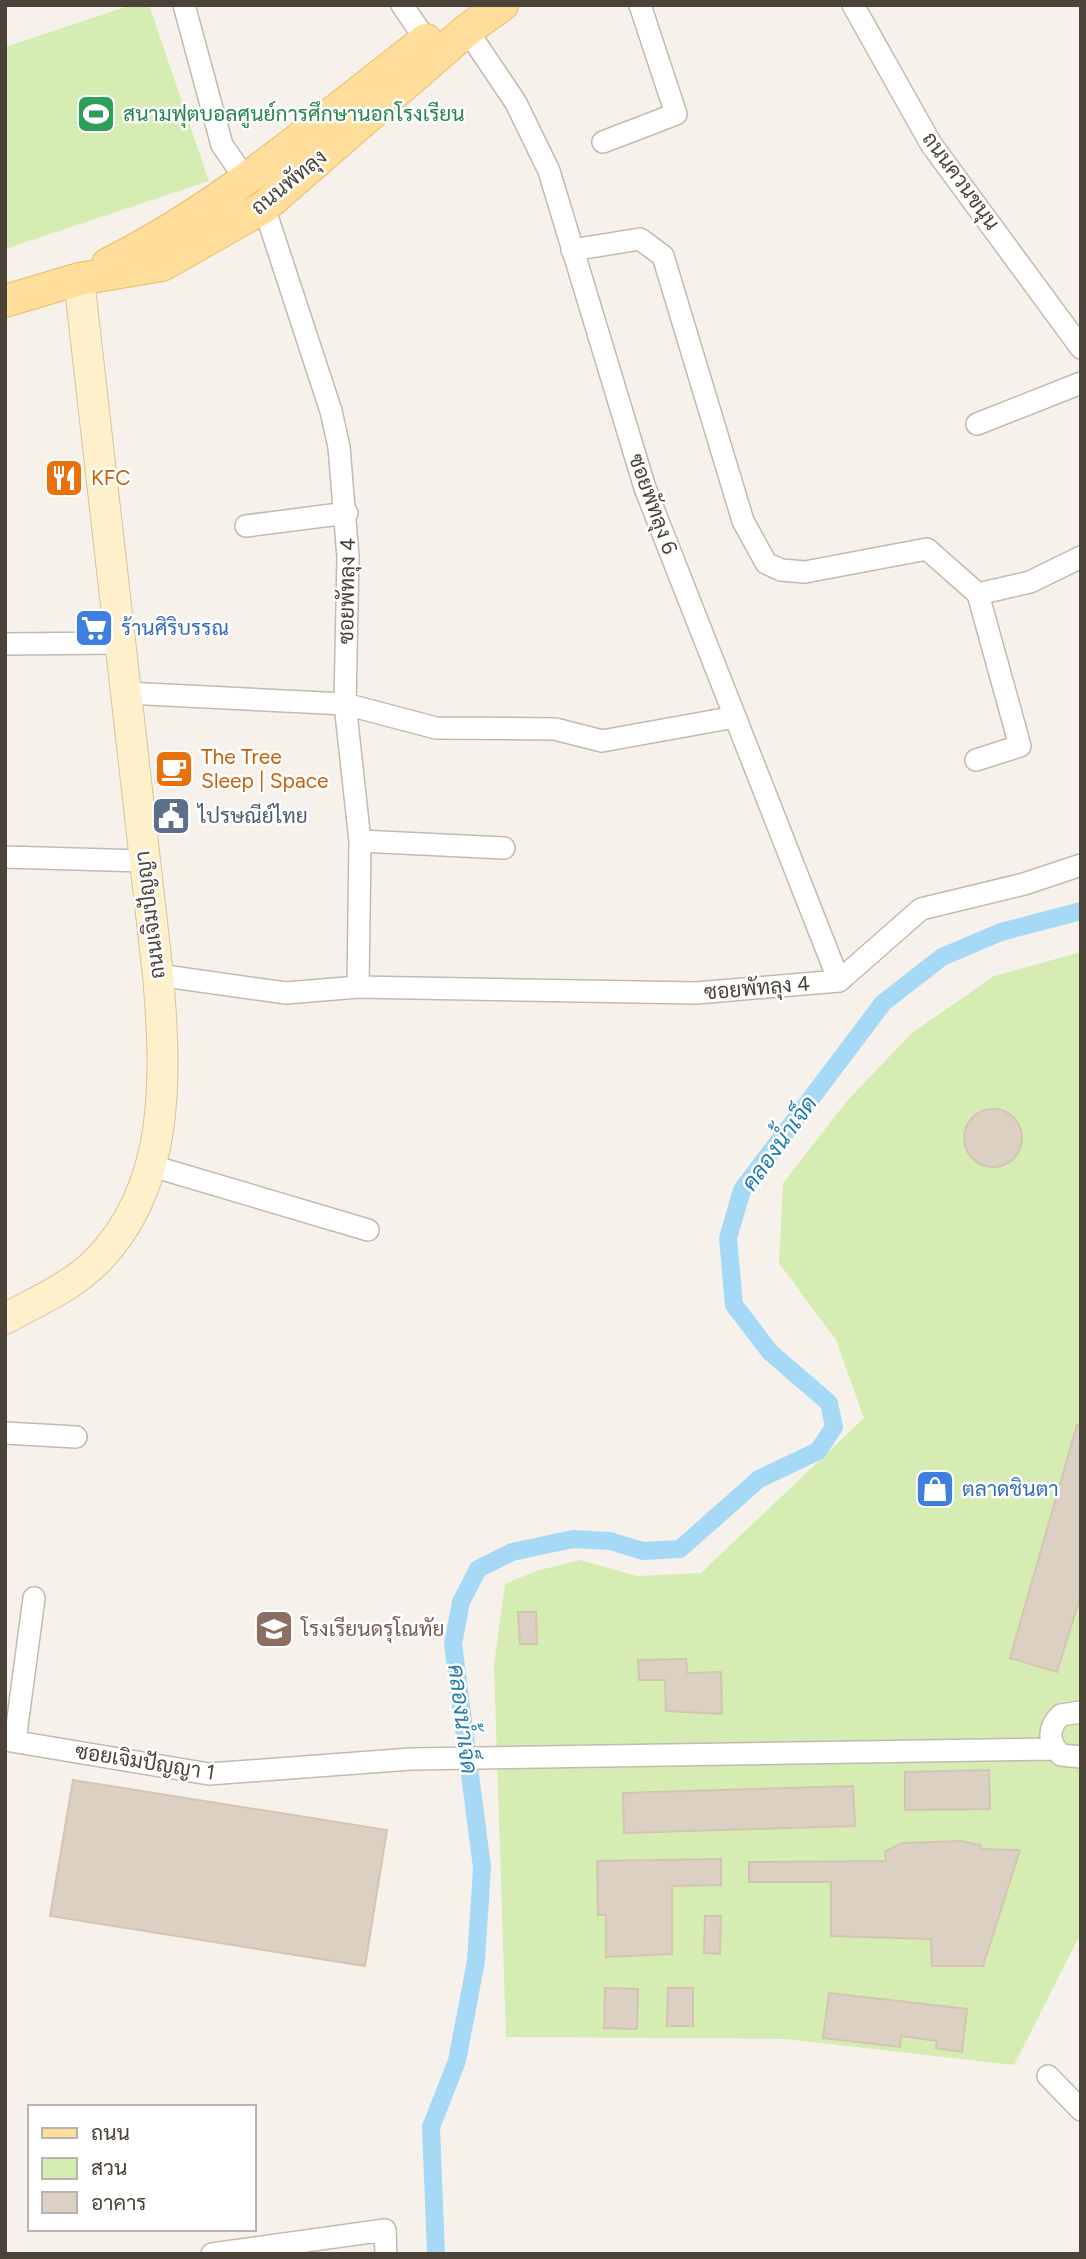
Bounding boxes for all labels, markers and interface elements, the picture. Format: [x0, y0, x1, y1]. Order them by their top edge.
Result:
sports icon: สนามฟุตบอลศูนย์การศึกษานอกโรงเรียน [75, 93, 117, 135]
place label: สนามฟุตบอลศูนย์การศึกษานอกโรงเรียน [123, 100, 465, 129]
street label: ถนนควนขนุน [916, 127, 1005, 236]
street label: ถนนพัทลุง [246, 144, 333, 221]
street label: ซอยพัทลุง 6 [622, 450, 683, 558]
restaurant icon: KFC [43, 457, 85, 499]
place label: KFC [91, 465, 130, 490]
street label: ซอยพัทลุง 4 [333, 538, 362, 644]
supermarket icon: ร้านศิริบรรณ [73, 607, 115, 649]
place label: ร้านศิริบรรณ [121, 615, 229, 640]
place label: The Tree Sleep | Space [201, 744, 328, 793]
cafe icon: The Tree Sleep | Space [153, 748, 195, 790]
public building icon: ไปรษณีย์ไทย [150, 795, 192, 837]
place label: ไปรษณีย์ไทย [196, 802, 308, 828]
street label: ถนนเจิมปัญญา [129, 850, 170, 981]
street label: ซอยพัทลุง 4 [703, 970, 811, 1007]
water label: คลองน้ำเจ็ด [730, 1087, 823, 1196]
shop icon: ตลาดชินตา [914, 1468, 956, 1510]
place label: ตลาดชินตา [962, 1476, 1059, 1501]
school or university icon: โรงเรียนดรุโณทัย [253, 1608, 295, 1650]
place label: โรงเรียนดรุโณทัย [300, 1616, 445, 1643]
water label: คลองน้ำเจ็ด [442, 1662, 490, 1776]
street label: ซอยเจิมปัญญา 1 [73, 1738, 217, 1785]
legend [28, 2105, 256, 2231]
text: ถนน [91, 2120, 130, 2145]
text: สวน [91, 2155, 127, 2180]
text: อาคาร [91, 2190, 147, 2215]

